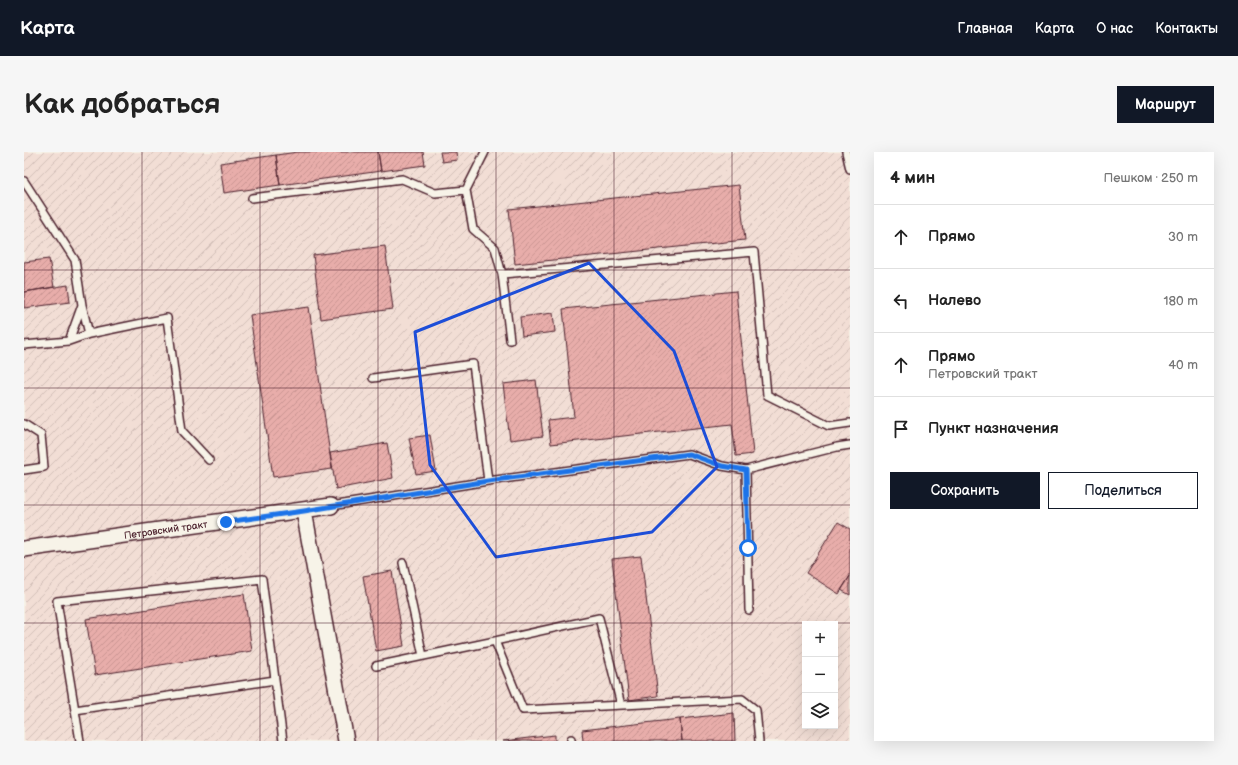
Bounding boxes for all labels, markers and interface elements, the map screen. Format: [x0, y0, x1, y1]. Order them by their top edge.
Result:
text: Карта [20, 17, 74, 40]
text: Главная [958, 20, 1013, 37]
text: Карта [1035, 20, 1074, 37]
text: О нас [1096, 20, 1133, 37]
text: Контакты [1155, 20, 1218, 37]
button: Маршрут [1117, 86, 1214, 123]
text: Как добраться [24, 88, 221, 121]
text: 4 мин [890, 168, 935, 188]
text: Пешком · 250 m [1103, 170, 1198, 186]
icon: ahead [890, 226, 912, 248]
text: Прямо [928, 227, 975, 246]
text: 30 m [1168, 229, 1198, 245]
icon: left [890, 290, 912, 312]
text: Налево [928, 291, 981, 310]
text: 180 m [1163, 293, 1198, 309]
text: Прямо [928, 347, 975, 366]
icon: ahead [890, 354, 912, 376]
text: 40 m [1168, 357, 1198, 373]
text: Петровский тракт [928, 366, 1037, 382]
icon: arrive [890, 418, 912, 440]
text: Пункт назначения [928, 419, 1059, 438]
button: Сохранить [890, 472, 1040, 509]
button: Поделиться [1048, 472, 1198, 509]
route end [217, 513, 235, 531]
street label: Петровский тракт [123, 518, 209, 542]
route start [739, 539, 757, 557]
map controls [802, 621, 838, 729]
button: + [802, 621, 838, 657]
button: − [802, 657, 838, 693]
button: layers [802, 693, 838, 729]

